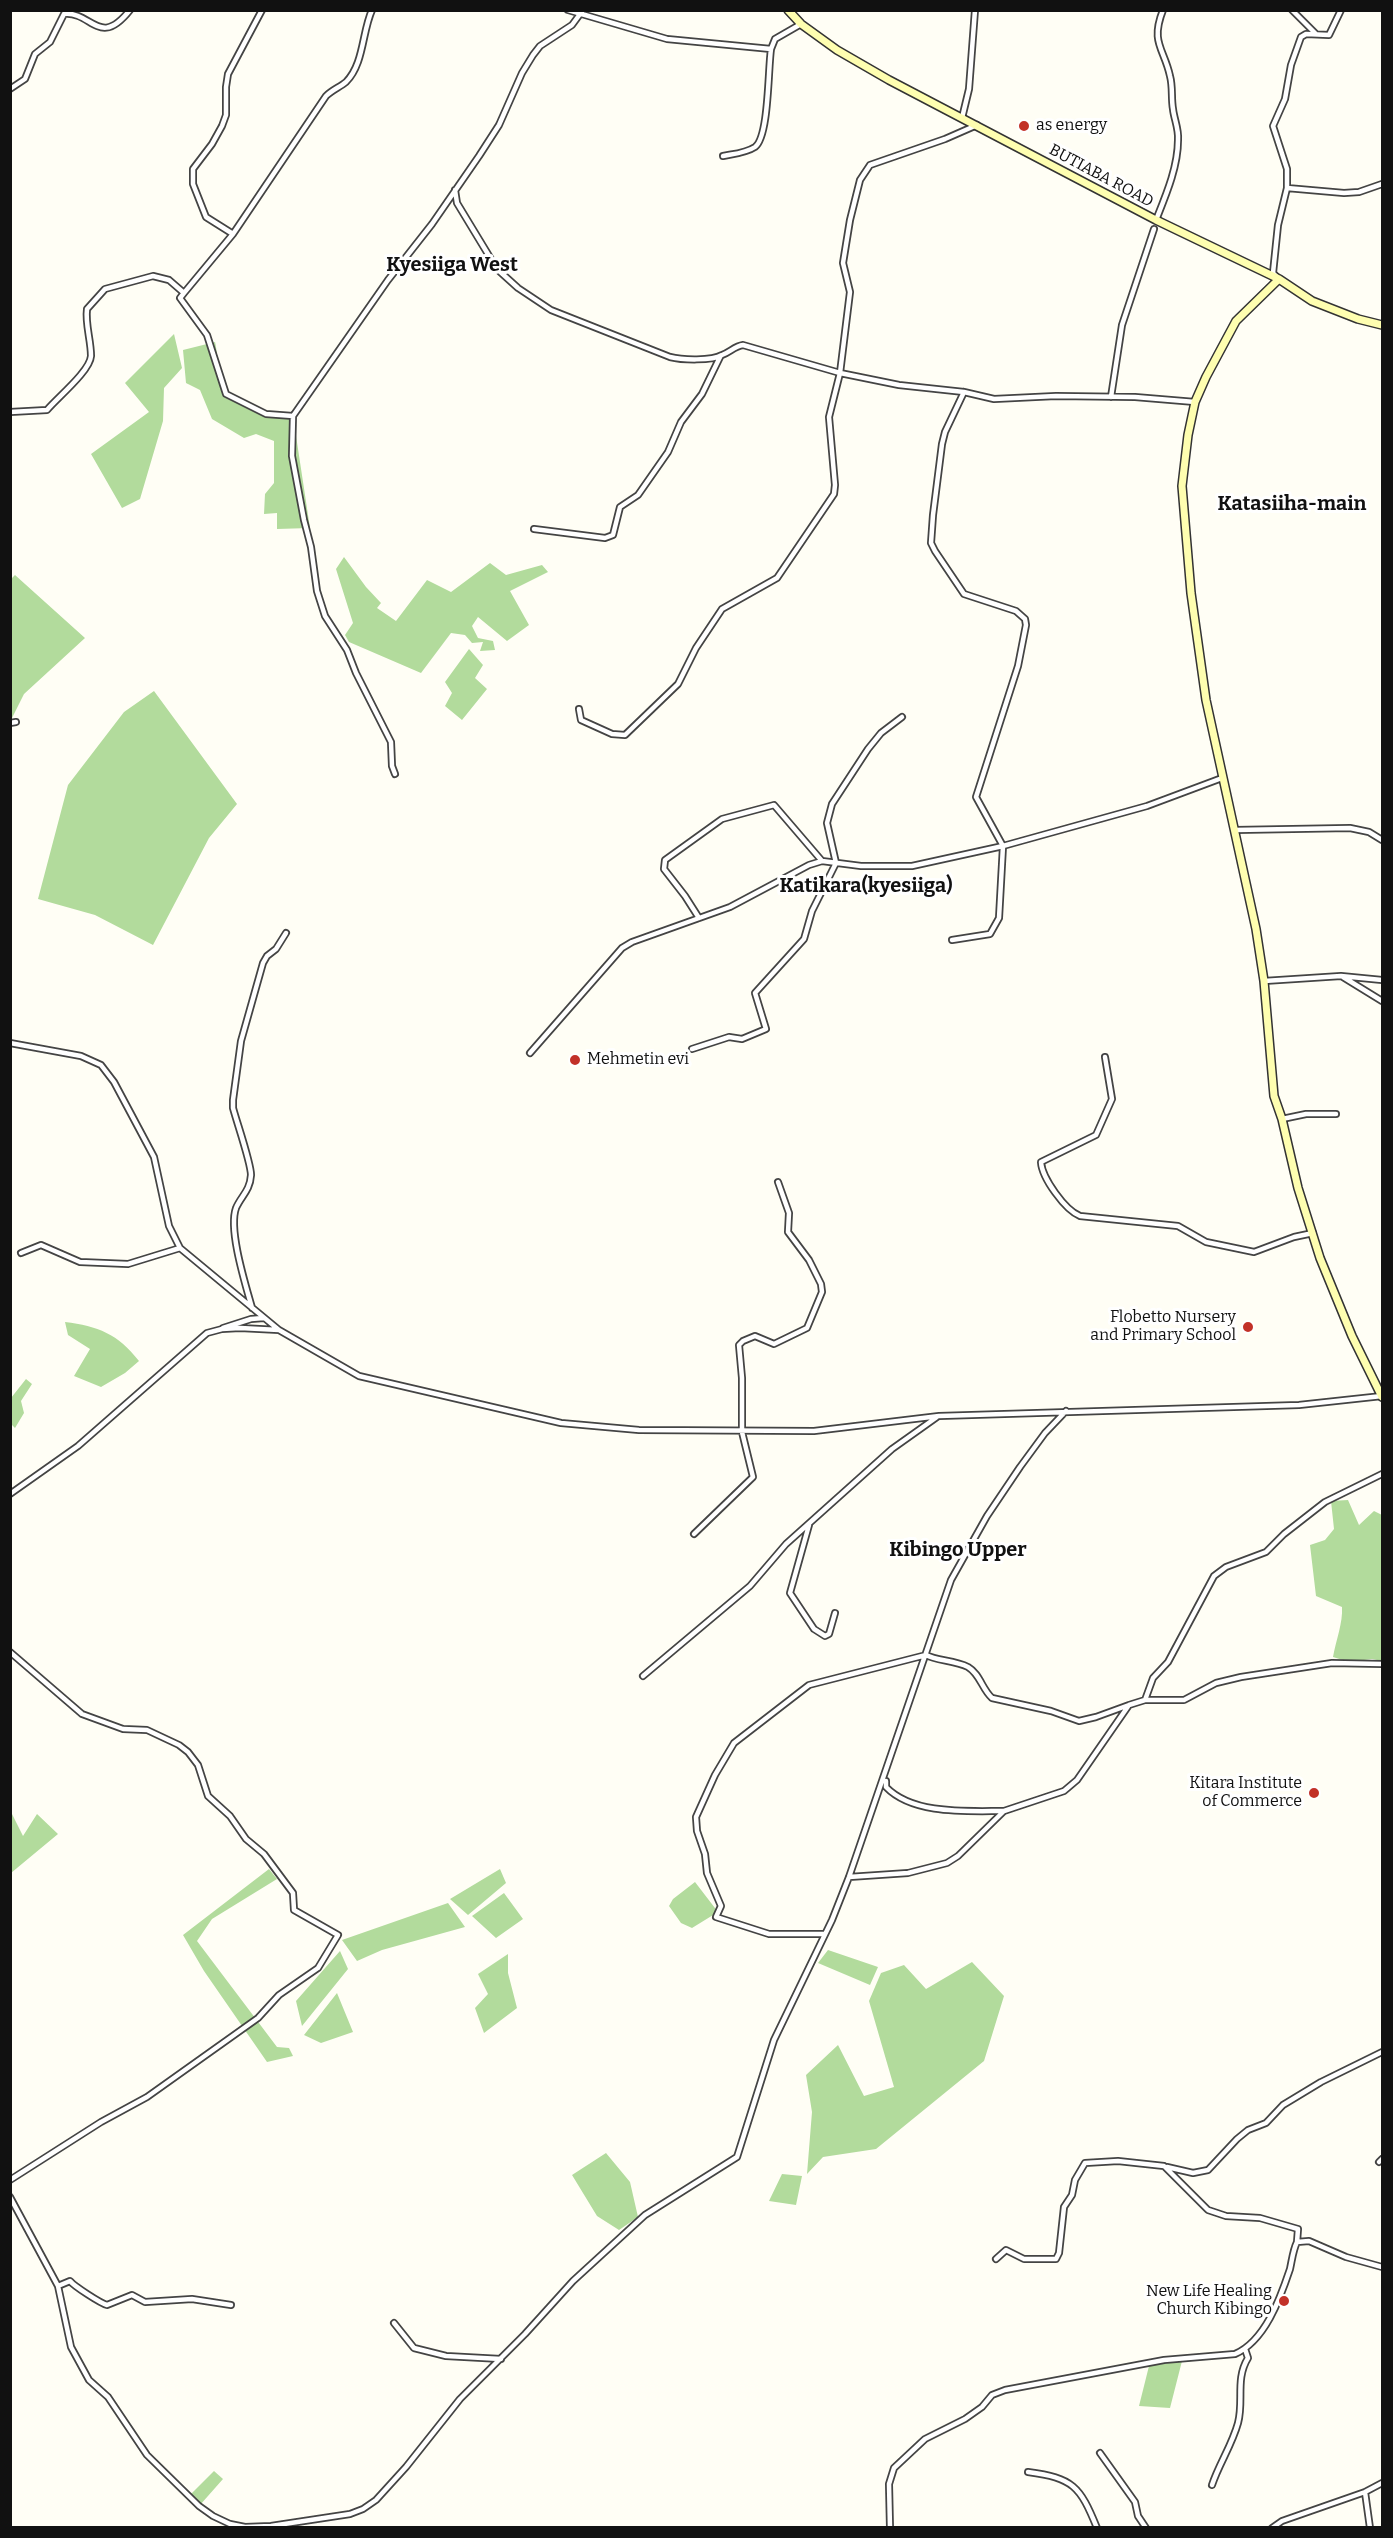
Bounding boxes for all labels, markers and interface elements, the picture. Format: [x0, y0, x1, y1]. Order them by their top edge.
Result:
place label: as energy [1036, 116, 1107, 136]
marker: as energy [1017, 119, 1031, 133]
street label: BUTIABA ROAD [1045, 140, 1157, 212]
district label: Kyesiiga West [386, 253, 518, 277]
district label: Katasiiha-main [1218, 492, 1366, 516]
district label: Katikara(kyesiiga) [779, 874, 953, 898]
place label: Mehmetin evi [587, 1050, 689, 1070]
marker: Mehmetin evi [568, 1053, 582, 1067]
place label: Flobetto Nursery and Primary School [1090, 1308, 1236, 1346]
marker: Flobetto Nursery and Primary School [1241, 1320, 1255, 1334]
district label: Kibingo Upper [889, 1538, 1027, 1562]
place label: Kitara Institute of Commerce [1189, 1774, 1302, 1812]
marker: Kitara Institute of Commerce [1307, 1786, 1321, 1800]
place label: New Life Healing Church Kibingo [1146, 2282, 1272, 2320]
marker: New Life Healing Church Kibingo [1277, 2294, 1291, 2308]

